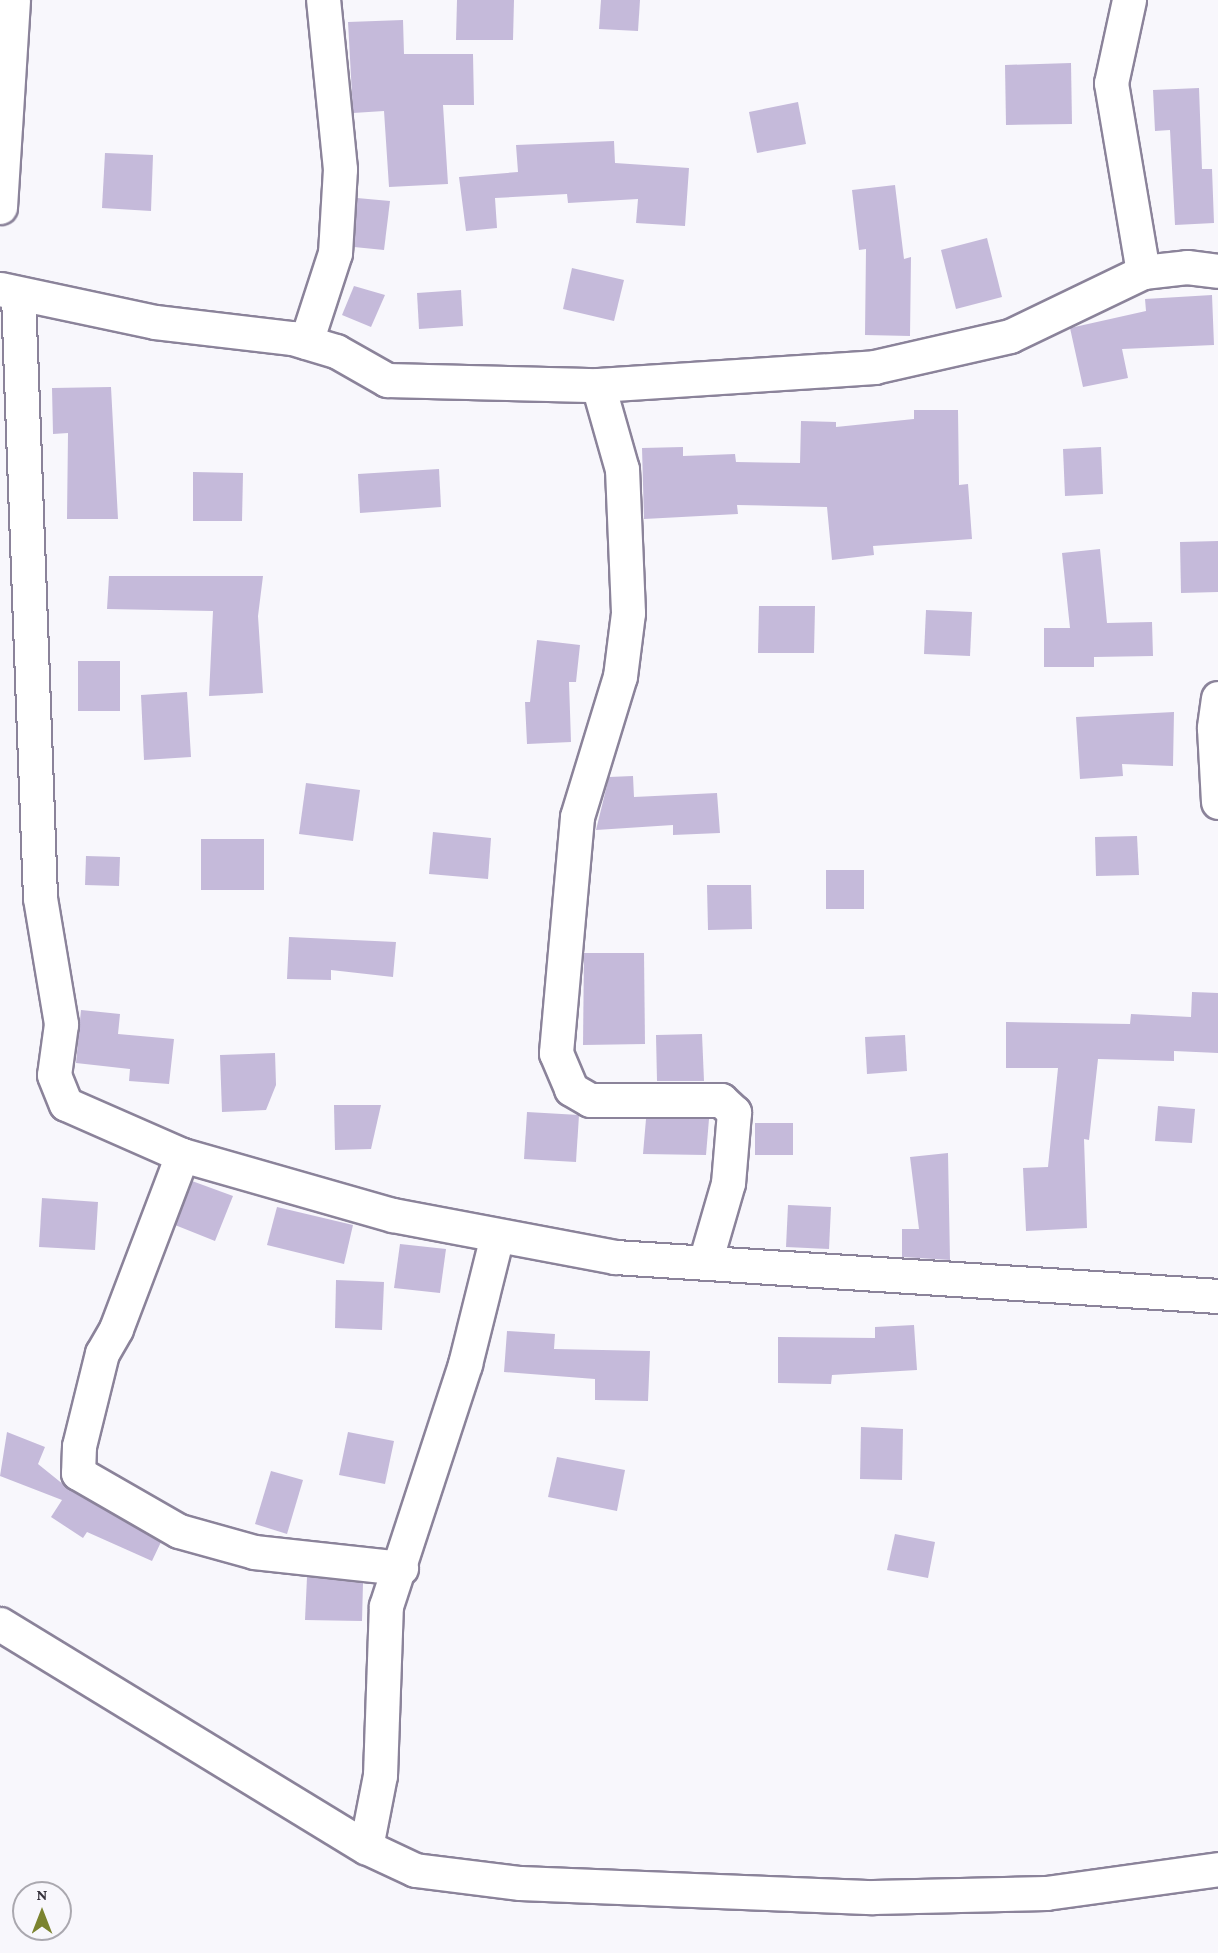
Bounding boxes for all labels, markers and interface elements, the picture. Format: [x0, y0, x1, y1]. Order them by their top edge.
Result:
north arrow [12, 1881, 72, 1941]
text: N [37, 1886, 47, 1903]

